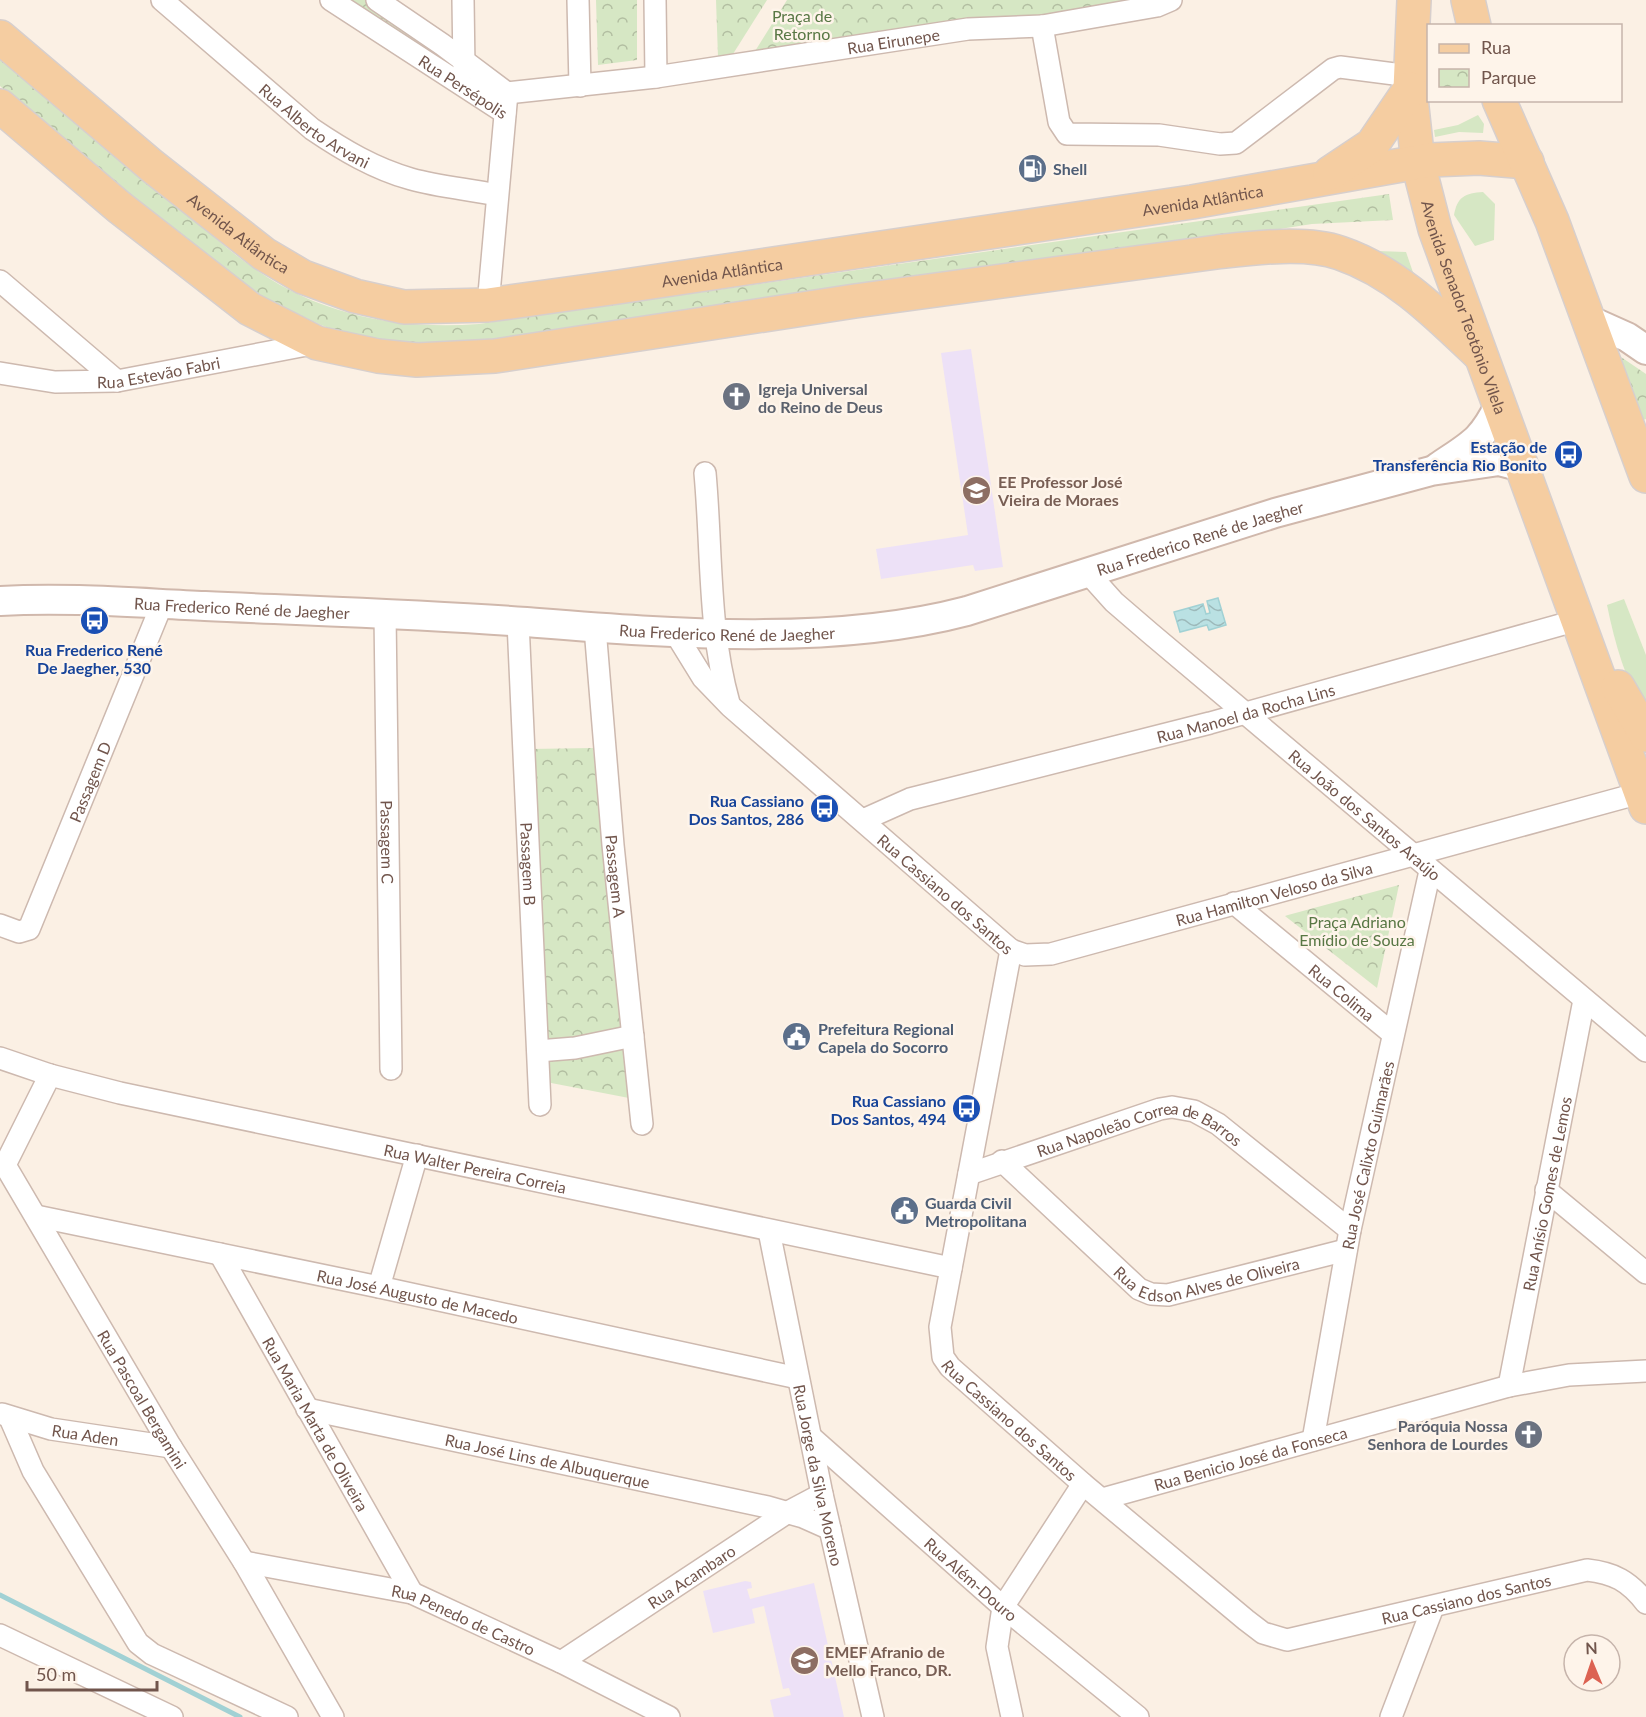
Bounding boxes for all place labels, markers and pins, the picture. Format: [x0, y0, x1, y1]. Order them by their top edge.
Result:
fuel station icon: Shell [1016, 152, 1048, 184]
place label: Shell [1053, 159, 1087, 178]
place label: Igreja Universal do Reino de Deus [758, 379, 883, 416]
church icon: Igreja Universal do Reino de Deus [721, 381, 753, 413]
place label: Estação de Transferência Rio Bonito [1373, 437, 1547, 474]
bus stop icon: Estação de Transferência Rio Bonito [1552, 439, 1584, 471]
place label: EE Professor José Vieira de Moraes [997, 472, 1123, 509]
school or university icon: EE Professor José Vieira de Moraes [961, 474, 993, 506]
bus stop icon: Rua Frederico René De Jaegher, 530 [78, 605, 110, 637]
place label: Rua Frederico René De Jaegher, 530 [25, 640, 163, 677]
place label: Rua Cassiano Dos Santos, 286 [689, 791, 804, 828]
bus stop icon: Rua Cassiano Dos Santos, 286 [809, 793, 841, 825]
place label: Prefeitura Regional Capela do Socorro [818, 1019, 954, 1056]
public building icon: Prefeitura Regional Capela do Socorro [781, 1021, 813, 1053]
place label: Rua Cassiano Dos Santos, 494 [831, 1091, 946, 1128]
bus stop icon: Rua Cassiano Dos Santos, 494 [951, 1093, 983, 1125]
place label: Guarda Civil Metropolitana [925, 1193, 1027, 1230]
public building icon: Guarda Civil Metropolitana [888, 1195, 920, 1227]
place label: Paróquia Nossa Senhora de Lourdes [1368, 1416, 1508, 1453]
church icon: Paróquia Nossa Senhora de Lourdes [1513, 1418, 1545, 1450]
place label: EMEF Afranio de Mello Franco, DR. [825, 1642, 952, 1679]
school or university icon: EMEF Afranio de Mello Franco, DR. [788, 1644, 820, 1676]

